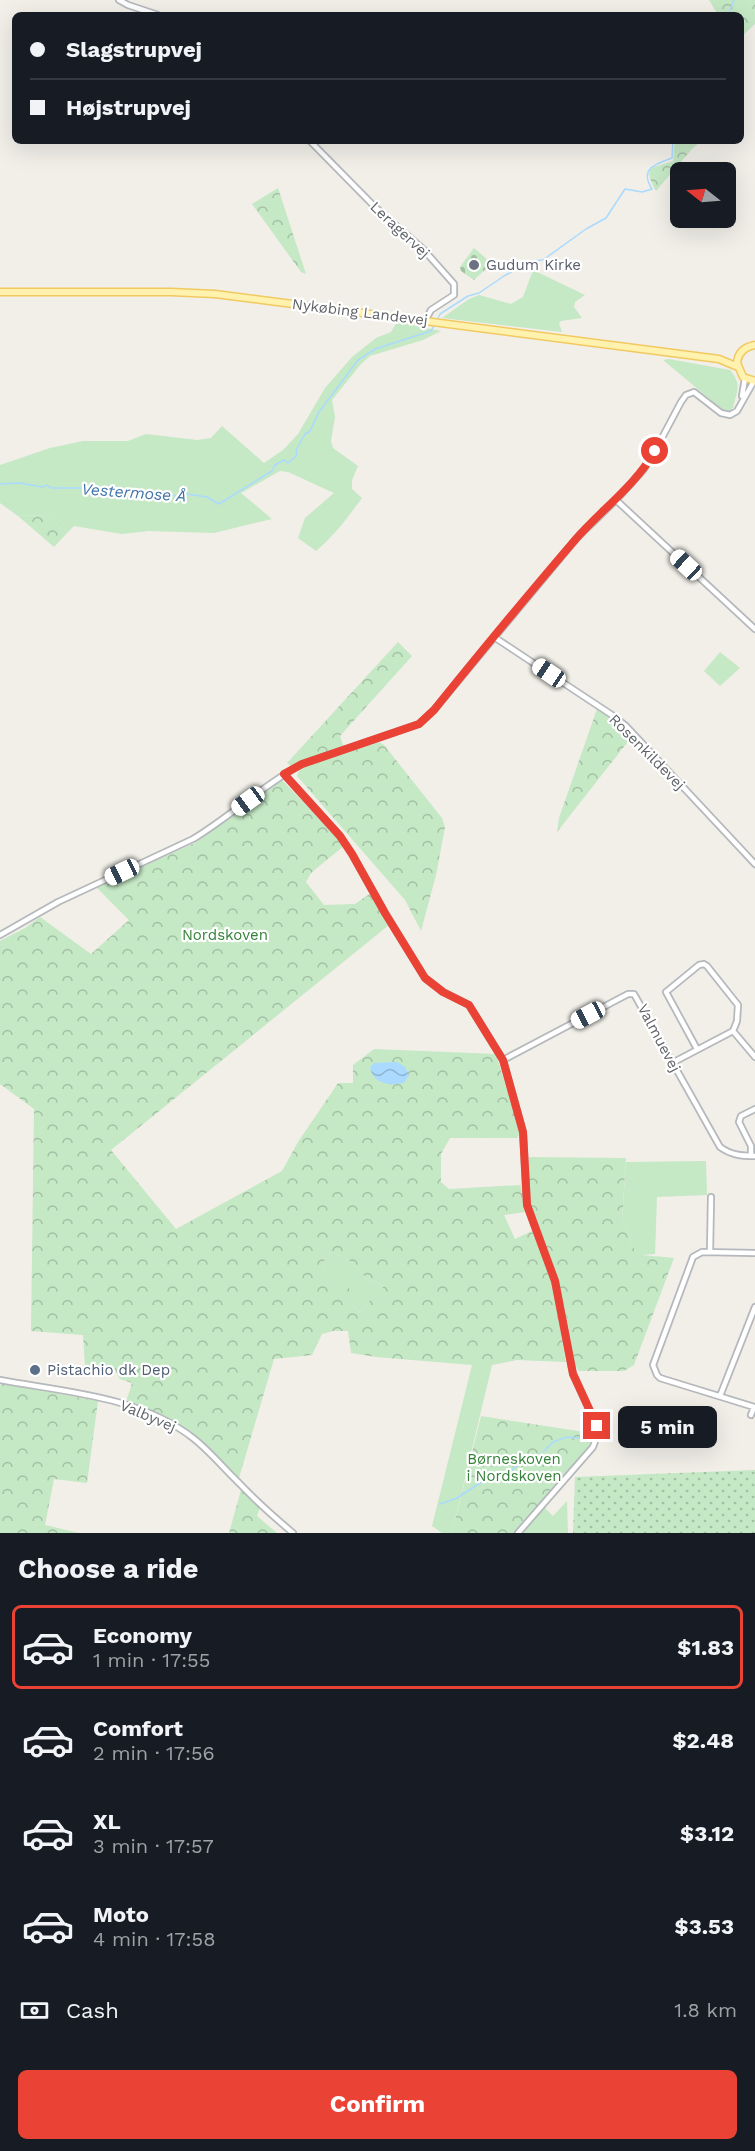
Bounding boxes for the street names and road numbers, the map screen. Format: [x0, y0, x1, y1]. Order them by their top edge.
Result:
street label: Leragervej [366, 198, 434, 262]
street label: Nykøbing Landevej [291, 295, 429, 329]
street label: Rosenkildevej [605, 710, 689, 794]
street label: Valmuevej [634, 1001, 684, 1075]
street label: Valbyvej [117, 1396, 179, 1436]

